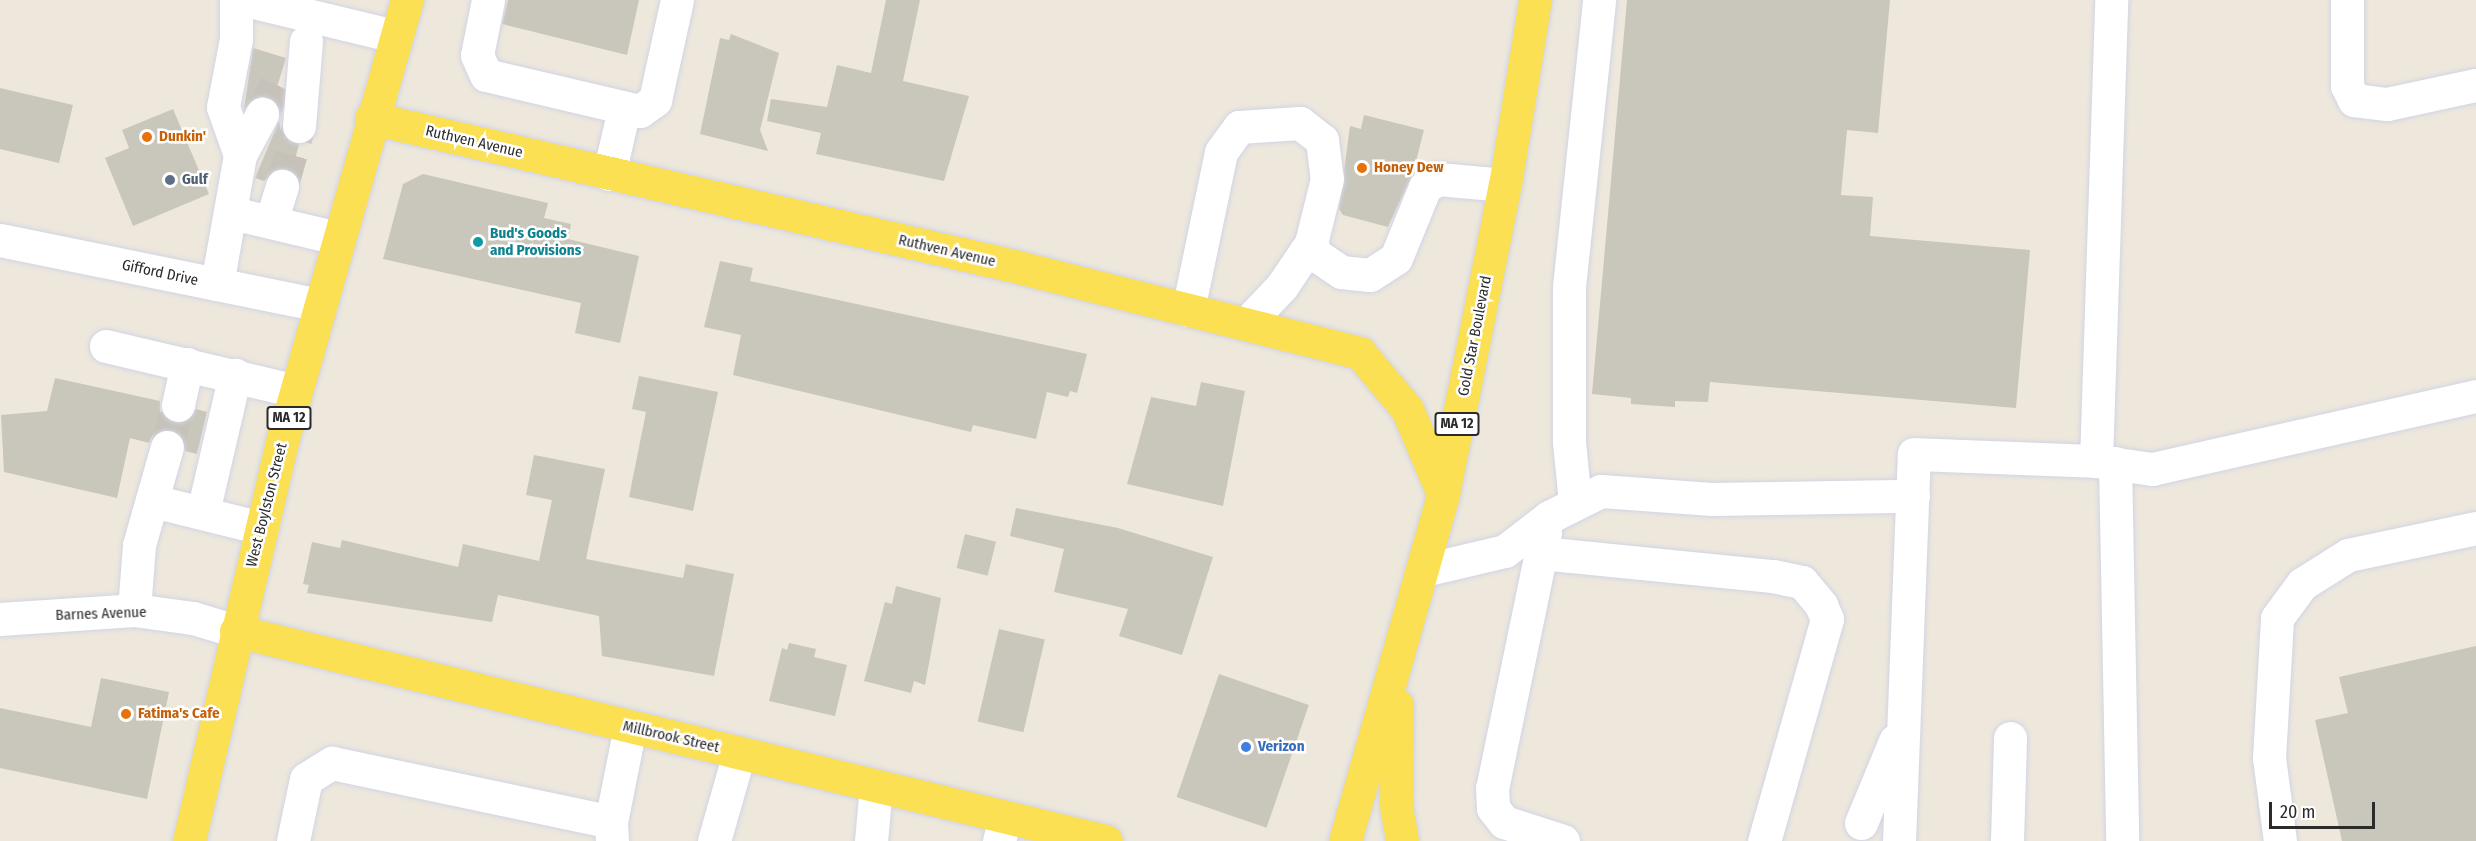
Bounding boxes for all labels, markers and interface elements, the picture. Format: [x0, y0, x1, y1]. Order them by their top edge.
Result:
street label: Ruthven Avenue [424, 122, 524, 162]
place label: Dunkin' [159, 128, 206, 146]
marker: Dunkin' [140, 130, 154, 144]
place label: Honey Dew [1374, 159, 1443, 177]
marker: Honey Dew [1355, 161, 1369, 175]
place label: Gulf [182, 171, 208, 189]
marker: Gulf [163, 173, 177, 187]
place label: Bud's Goods and Provisions [490, 224, 581, 259]
street label: Ruthven Avenue [897, 231, 997, 271]
marker: Bud's Goods and Provisions [471, 235, 485, 249]
street label: Gifford Drive [120, 256, 200, 290]
street label: Gold Star Boulevard [1455, 274, 1495, 398]
road number: MA 12 [266, 407, 312, 429]
road number: MA 12 [1434, 413, 1480, 435]
street label: West Boylston Street [243, 441, 291, 569]
street label: Barnes Avenue [55, 603, 147, 625]
place label: Fatima's Cafe [138, 705, 220, 723]
marker: Fatima's Cafe [119, 707, 133, 721]
street label: Millbrook Street [621, 717, 721, 757]
place label: Verizon [1258, 738, 1304, 756]
marker: Verizon [1239, 740, 1253, 754]
scale bar [2272, 790, 2378, 828]
text: 20 m [2280, 801, 2315, 823]

